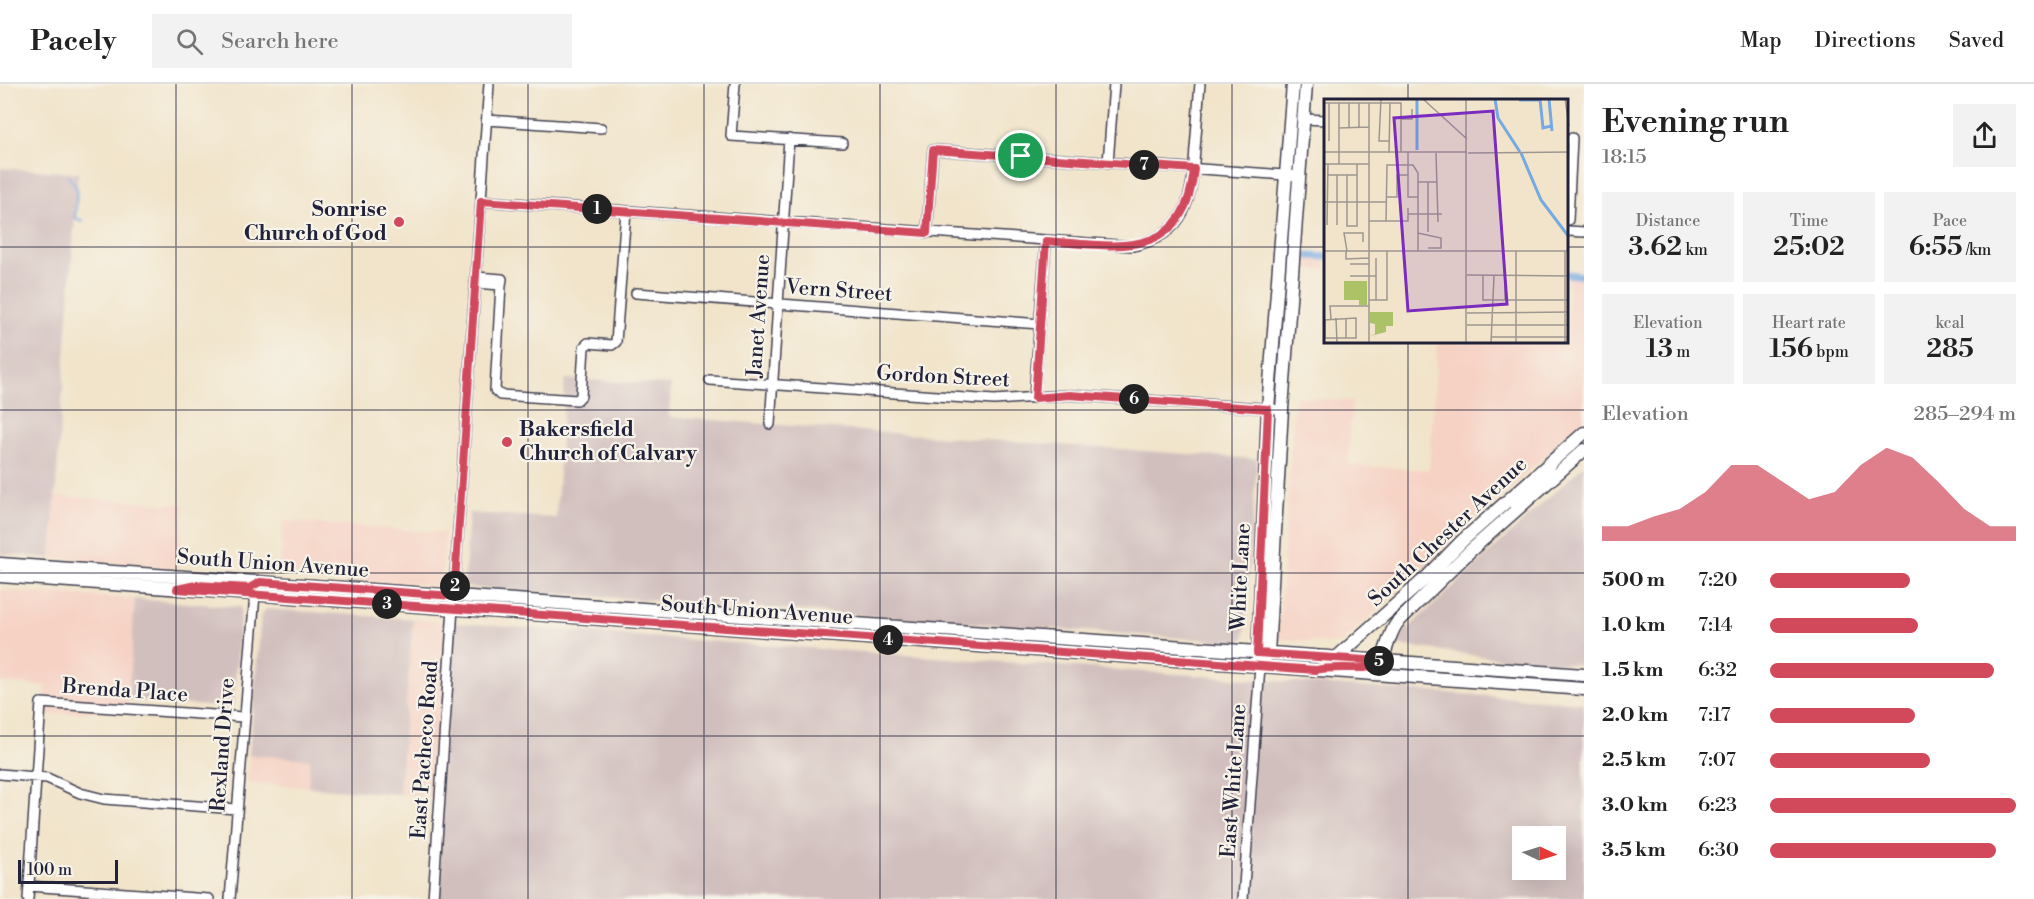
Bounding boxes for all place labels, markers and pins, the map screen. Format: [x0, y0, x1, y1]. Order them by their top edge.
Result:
pin [995, 130, 1046, 181]
pin: 7 [1129, 150, 1159, 180]
pin: 1 [582, 194, 612, 224]
place label: Sonrise Church of God [244, 197, 387, 247]
marker: Sonrise Church of God [392, 215, 406, 229]
pin: 6 [1119, 384, 1149, 414]
place label: Bakersfield Church of Calvary [519, 417, 697, 467]
marker: Bakersfield Church of Calvary [500, 435, 514, 449]
pin: 2 [440, 571, 470, 601]
pin: 3 [372, 589, 402, 619]
pin: 4 [873, 625, 903, 655]
pin: 5 [1364, 646, 1394, 676]

